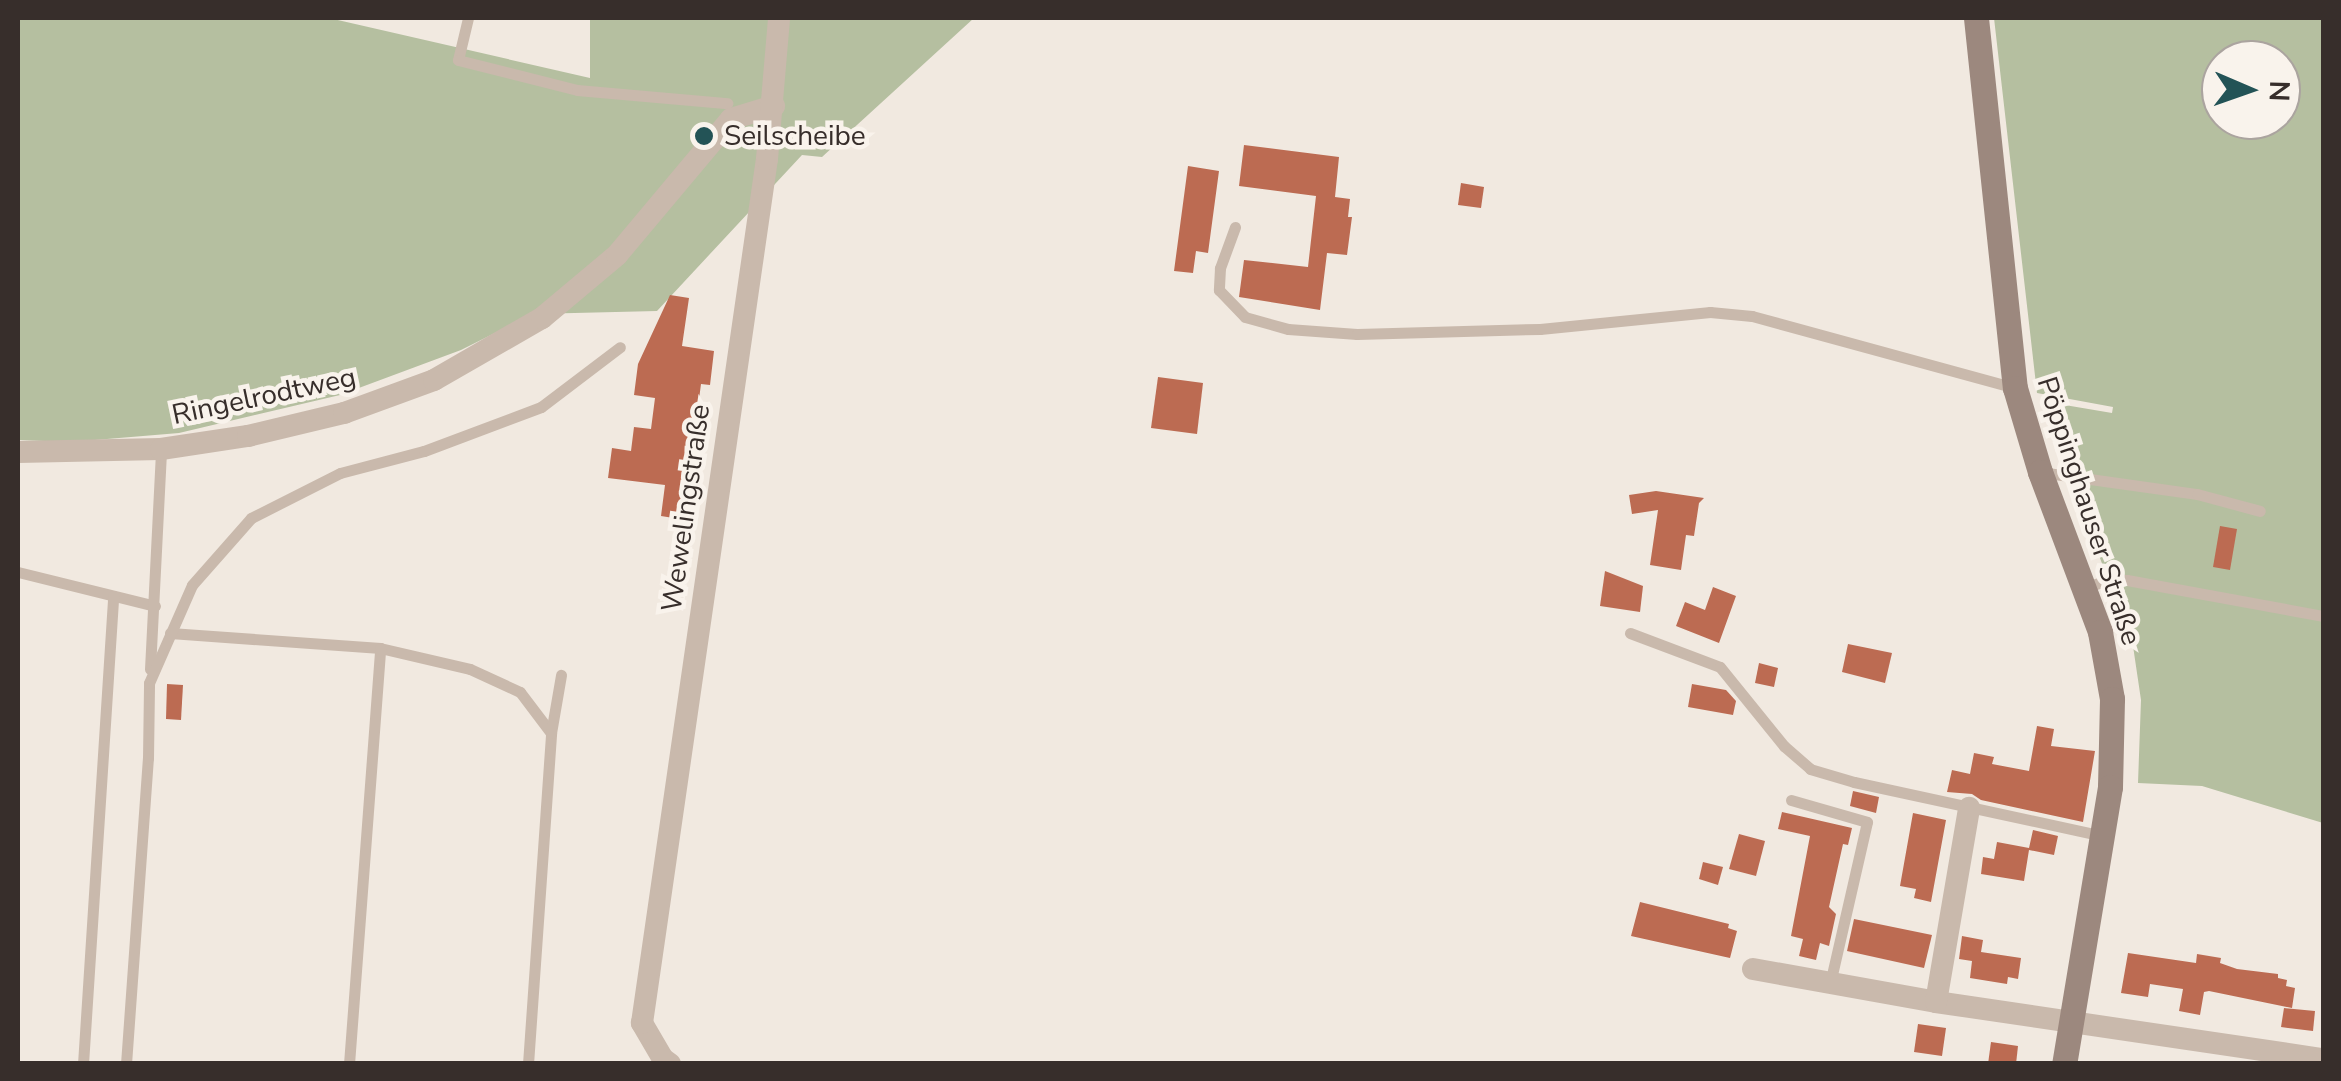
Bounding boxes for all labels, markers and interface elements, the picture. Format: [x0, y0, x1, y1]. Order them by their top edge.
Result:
north arrow [2201, 40, 2301, 140]
text: N [2260, 80, 2298, 102]
place label: Seilscheibe [724, 119, 866, 153]
marker: Seilscheibe [693, 125, 715, 147]
street label: Ringelrodtweg [169, 360, 359, 432]
street label: Pöppinghauser Straße [2030, 373, 2148, 649]
street label: Wewelingstraße [655, 402, 717, 614]

